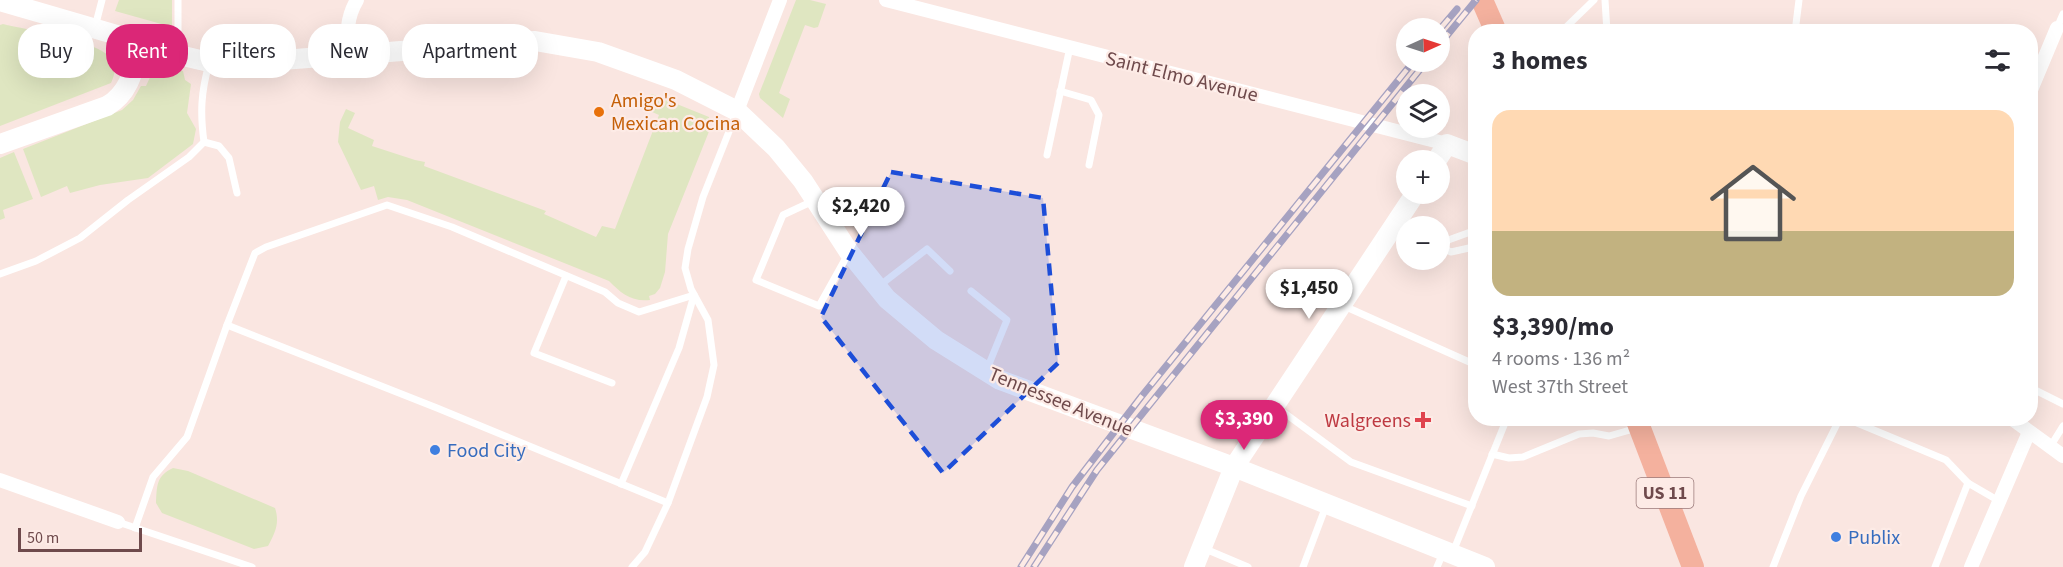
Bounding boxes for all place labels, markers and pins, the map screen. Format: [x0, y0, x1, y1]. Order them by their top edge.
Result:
place label: Amigo's Mexican Cocina [611, 87, 740, 138]
marker: Amigo's Mexican Cocina [592, 105, 606, 119]
pin: $2,420 [812, 187, 910, 238]
pin: $1,450 [1260, 269, 1358, 320]
pin: $3,390 [1195, 400, 1293, 451]
place label: Walgreens [1324, 407, 1411, 435]
marker: Walgreens [1416, 413, 1430, 427]
place label: Food City [447, 437, 526, 465]
marker: Food City [428, 443, 442, 457]
place label: Publix [1848, 524, 1900, 552]
marker: Publix [1829, 530, 1843, 544]

